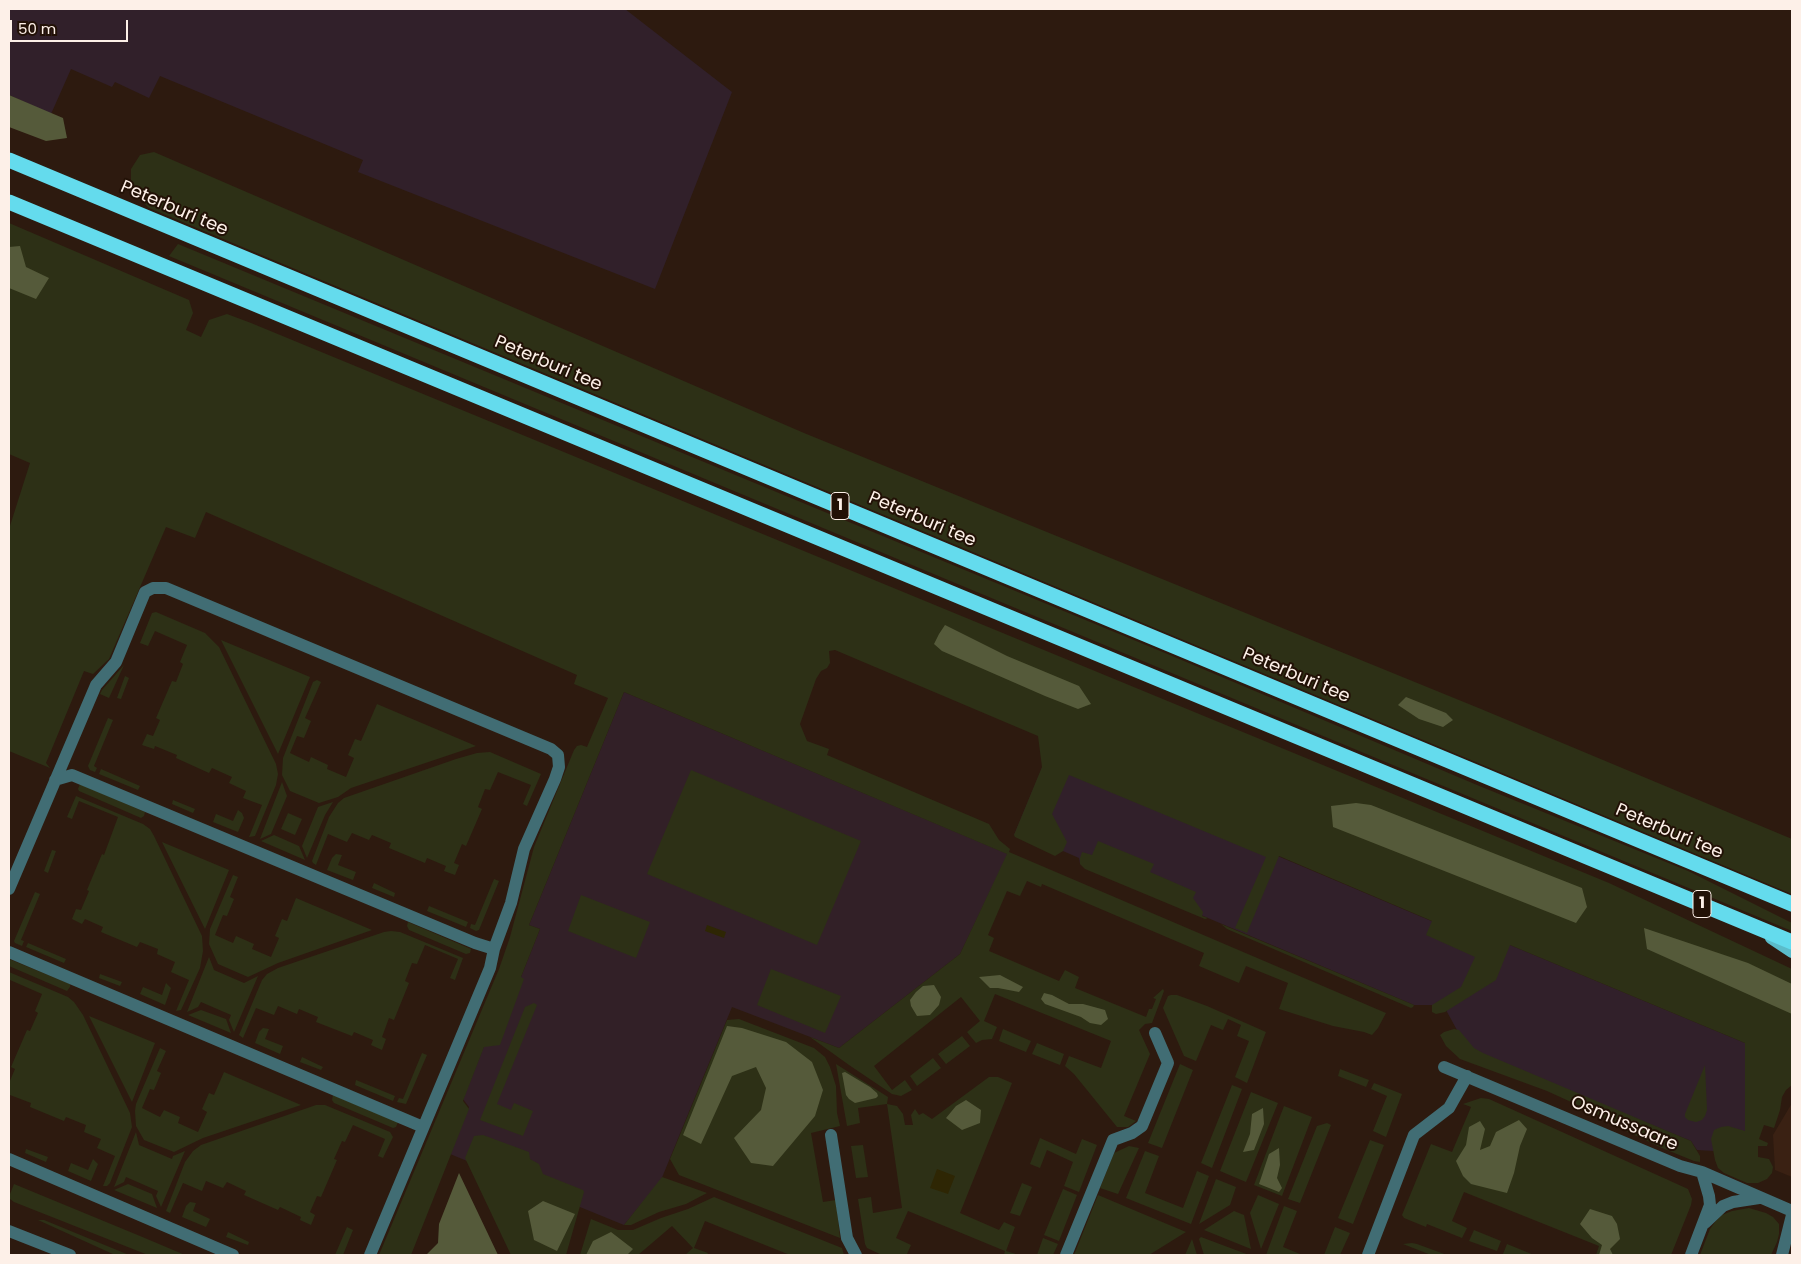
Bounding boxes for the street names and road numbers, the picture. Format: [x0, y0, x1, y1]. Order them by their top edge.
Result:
street label: Peterburi tee [117, 177, 231, 241]
street label: Peterburi tee [491, 332, 605, 396]
street label: Peterburi tee [865, 488, 979, 552]
road number: 1 [831, 492, 849, 520]
street label: Peterburi tee [1239, 644, 1353, 708]
street label: Peterburi tee [1612, 800, 1726, 864]
road number: 1 [1693, 891, 1711, 918]
street label: Osmussaare [1567, 1092, 1681, 1156]

